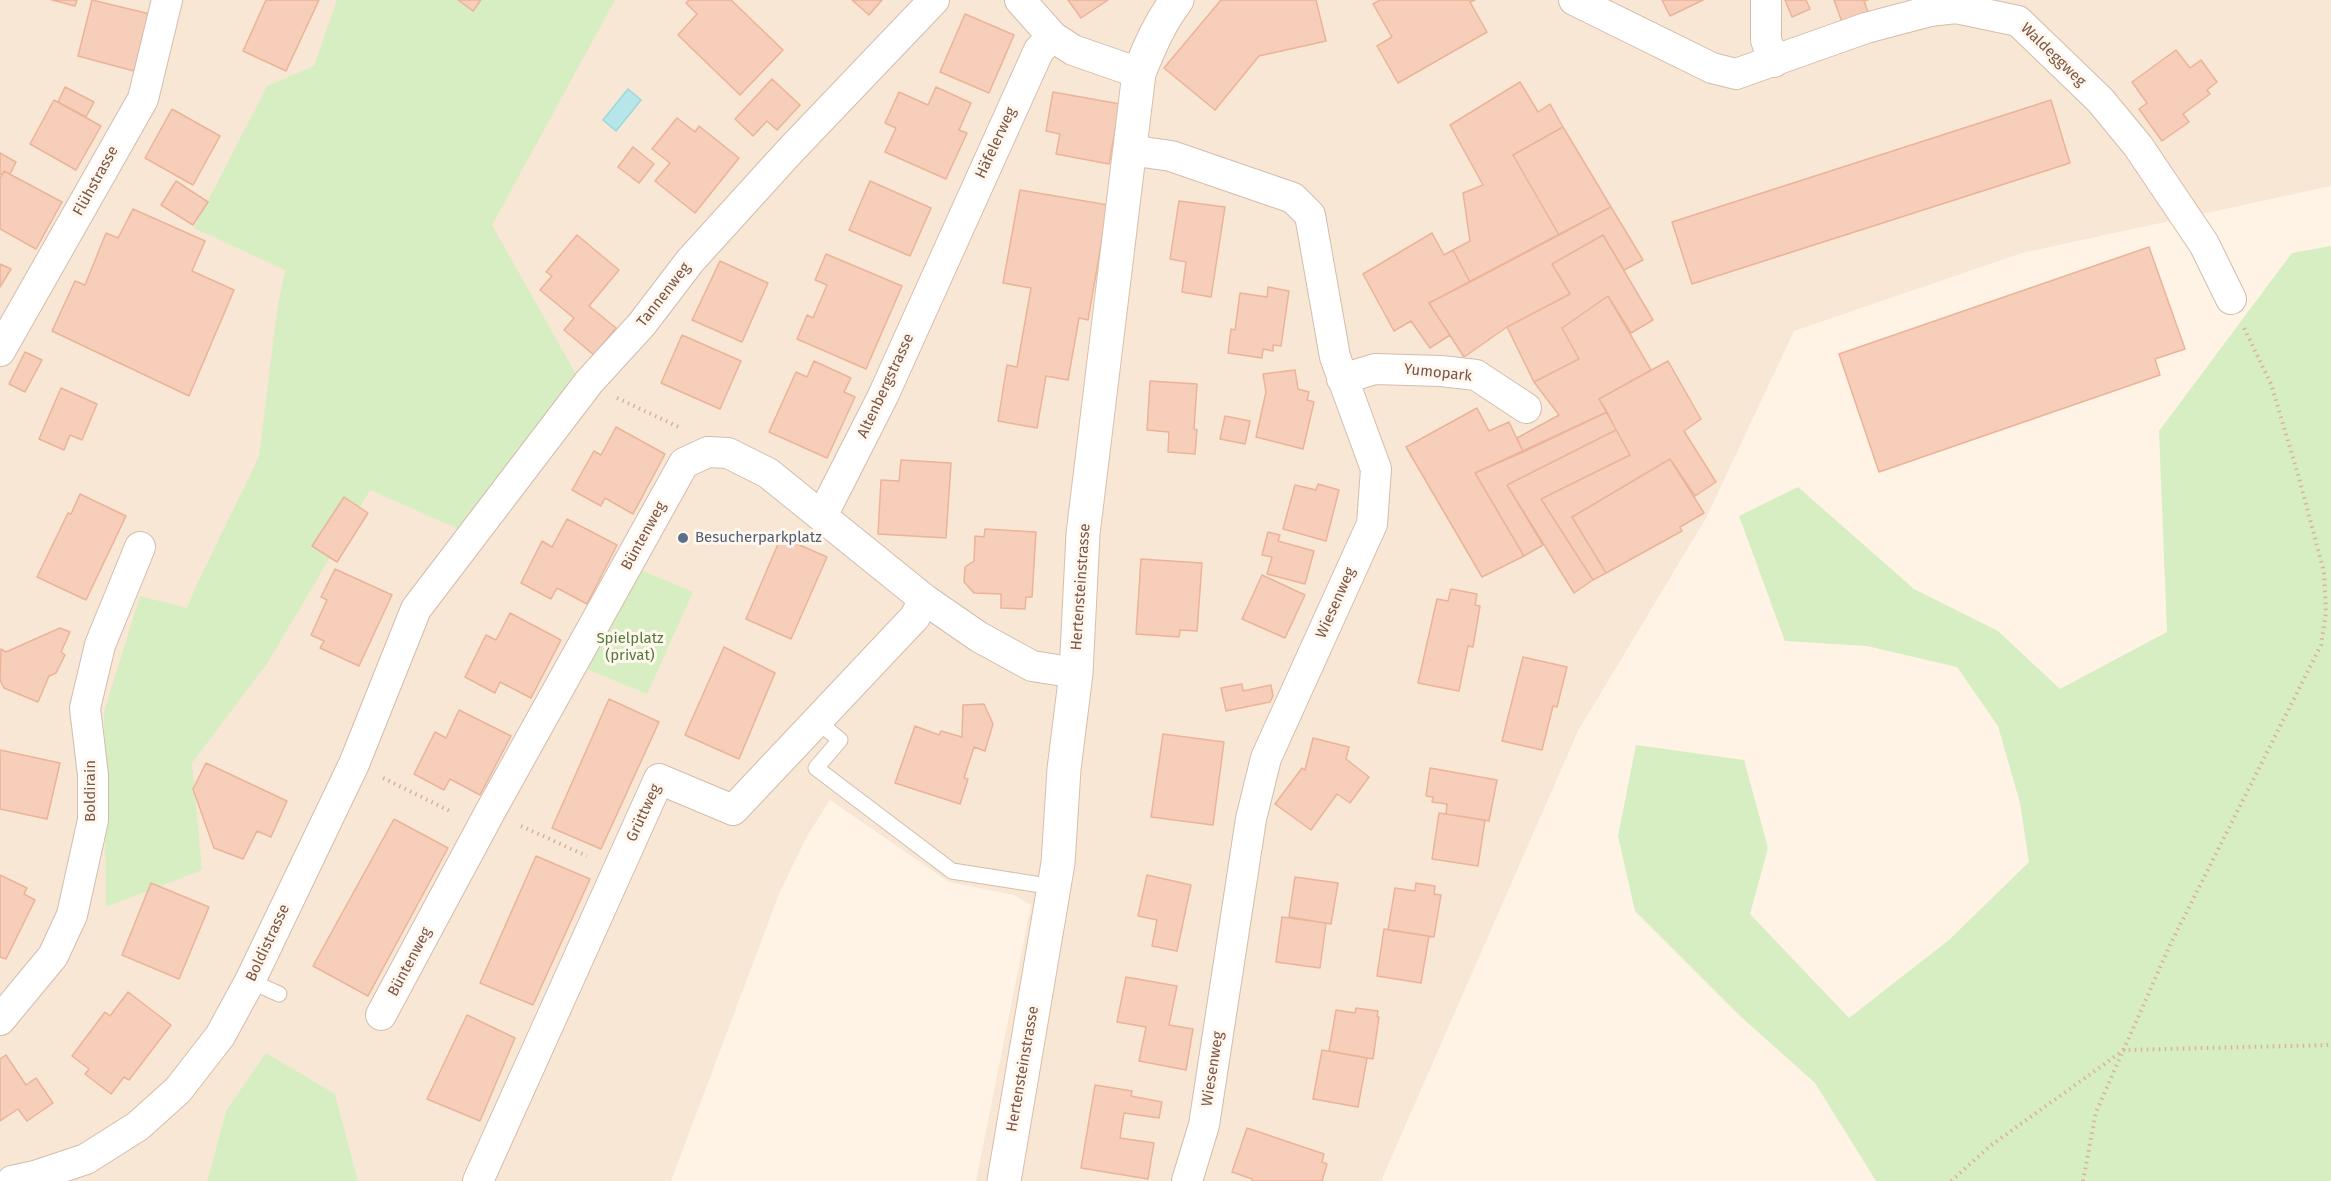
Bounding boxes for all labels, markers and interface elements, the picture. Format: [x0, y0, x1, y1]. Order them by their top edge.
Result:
street label: Waldeggweg [2017, 19, 2089, 91]
street label: Häfelerweg [972, 105, 1020, 181]
street label: Flühstrasse [69, 143, 123, 219]
street label: Tannenweg [633, 259, 695, 331]
street label: Altenbergstrasse [854, 331, 918, 441]
street label: Yumopark [1403, 360, 1473, 386]
street label: Büntenweg [618, 499, 670, 573]
street label: Hertensteinstrasse [1068, 523, 1094, 651]
place label: Besucherparkplatz [695, 529, 822, 547]
marker: Besucherparkplatz [676, 531, 690, 545]
street label: Wiesenweg [1312, 565, 1360, 641]
park label: Spielplatz (privat) [596, 630, 664, 665]
street label: Boldirain [82, 760, 100, 822]
street label: Grüttweg [623, 781, 665, 845]
street label: Boldistrasse [242, 902, 294, 984]
street label: Büntenweg [384, 924, 436, 1000]
street label: Hertensteinstrasse [1003, 1005, 1043, 1133]
street label: Wiesenweg [1198, 1030, 1228, 1108]

